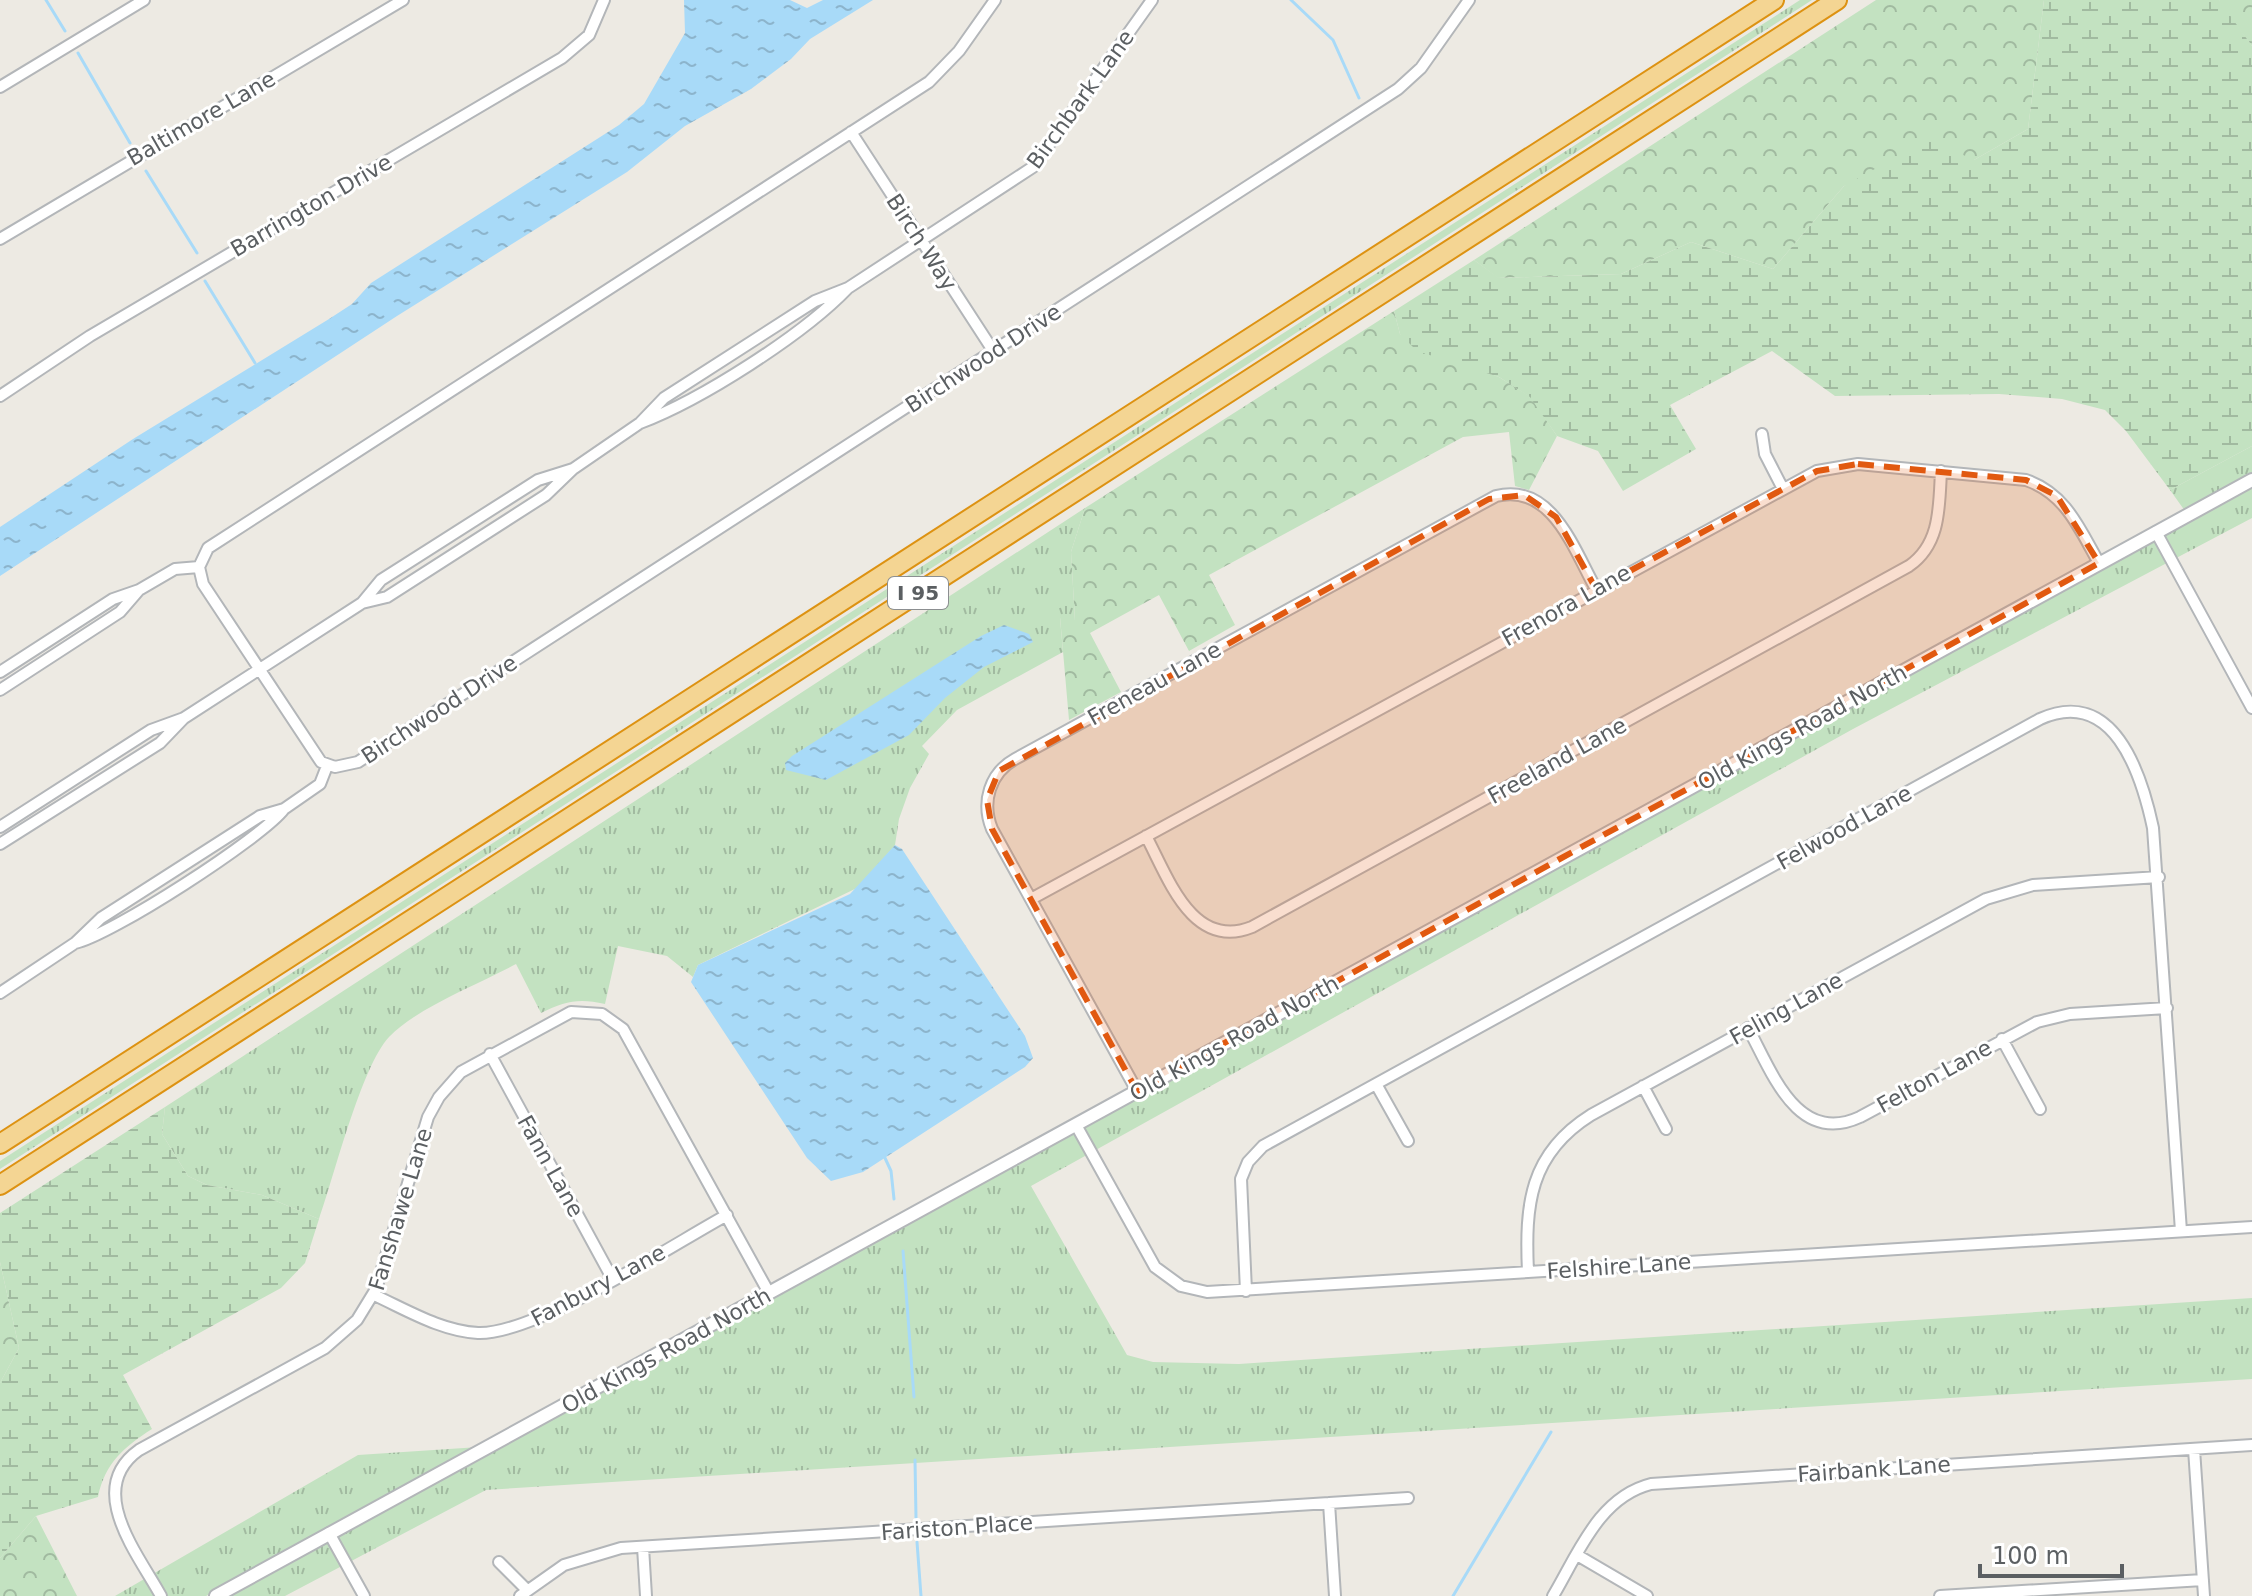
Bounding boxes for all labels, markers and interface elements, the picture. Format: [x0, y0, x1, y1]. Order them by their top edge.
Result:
street label: Birchbark Lane [1022, 25, 1139, 173]
street label: Baltimore Lane [123, 66, 280, 171]
street label: Barrington Drive [226, 149, 396, 262]
street label: Birch Way [881, 189, 962, 295]
street label: Birchwood Drive [901, 299, 1066, 418]
street label: Frenora Lane [1498, 560, 1635, 651]
road number: I 95 [888, 577, 948, 609]
street label: Freneau Lane [1083, 637, 1225, 730]
street label: Birchwood Drive [357, 650, 522, 769]
street label: Old Kings Road North [1693, 660, 1911, 795]
street label: Freeland Lane [1484, 712, 1631, 809]
street label: Felwood Lane [1773, 780, 1916, 875]
street label: Feling Lane [1725, 967, 1847, 1050]
street label: Old Kings Road North [1125, 971, 1343, 1106]
street label: Felton Lane [1872, 1035, 1996, 1118]
street label: Fann Lane [512, 1111, 589, 1221]
street label: Fanshawe Lane [364, 1125, 437, 1293]
street label: Fanbury Lane [527, 1240, 670, 1331]
street label: Felshire Lane [1546, 1249, 1692, 1284]
street label: Old Kings Road North [557, 1283, 775, 1418]
street label: Fairbank Lane [1797, 1452, 1952, 1487]
street label: Fariston Place [880, 1510, 1034, 1545]
scale bar [1980, 1528, 2122, 1578]
text: 100 m [1992, 1542, 2069, 1570]

